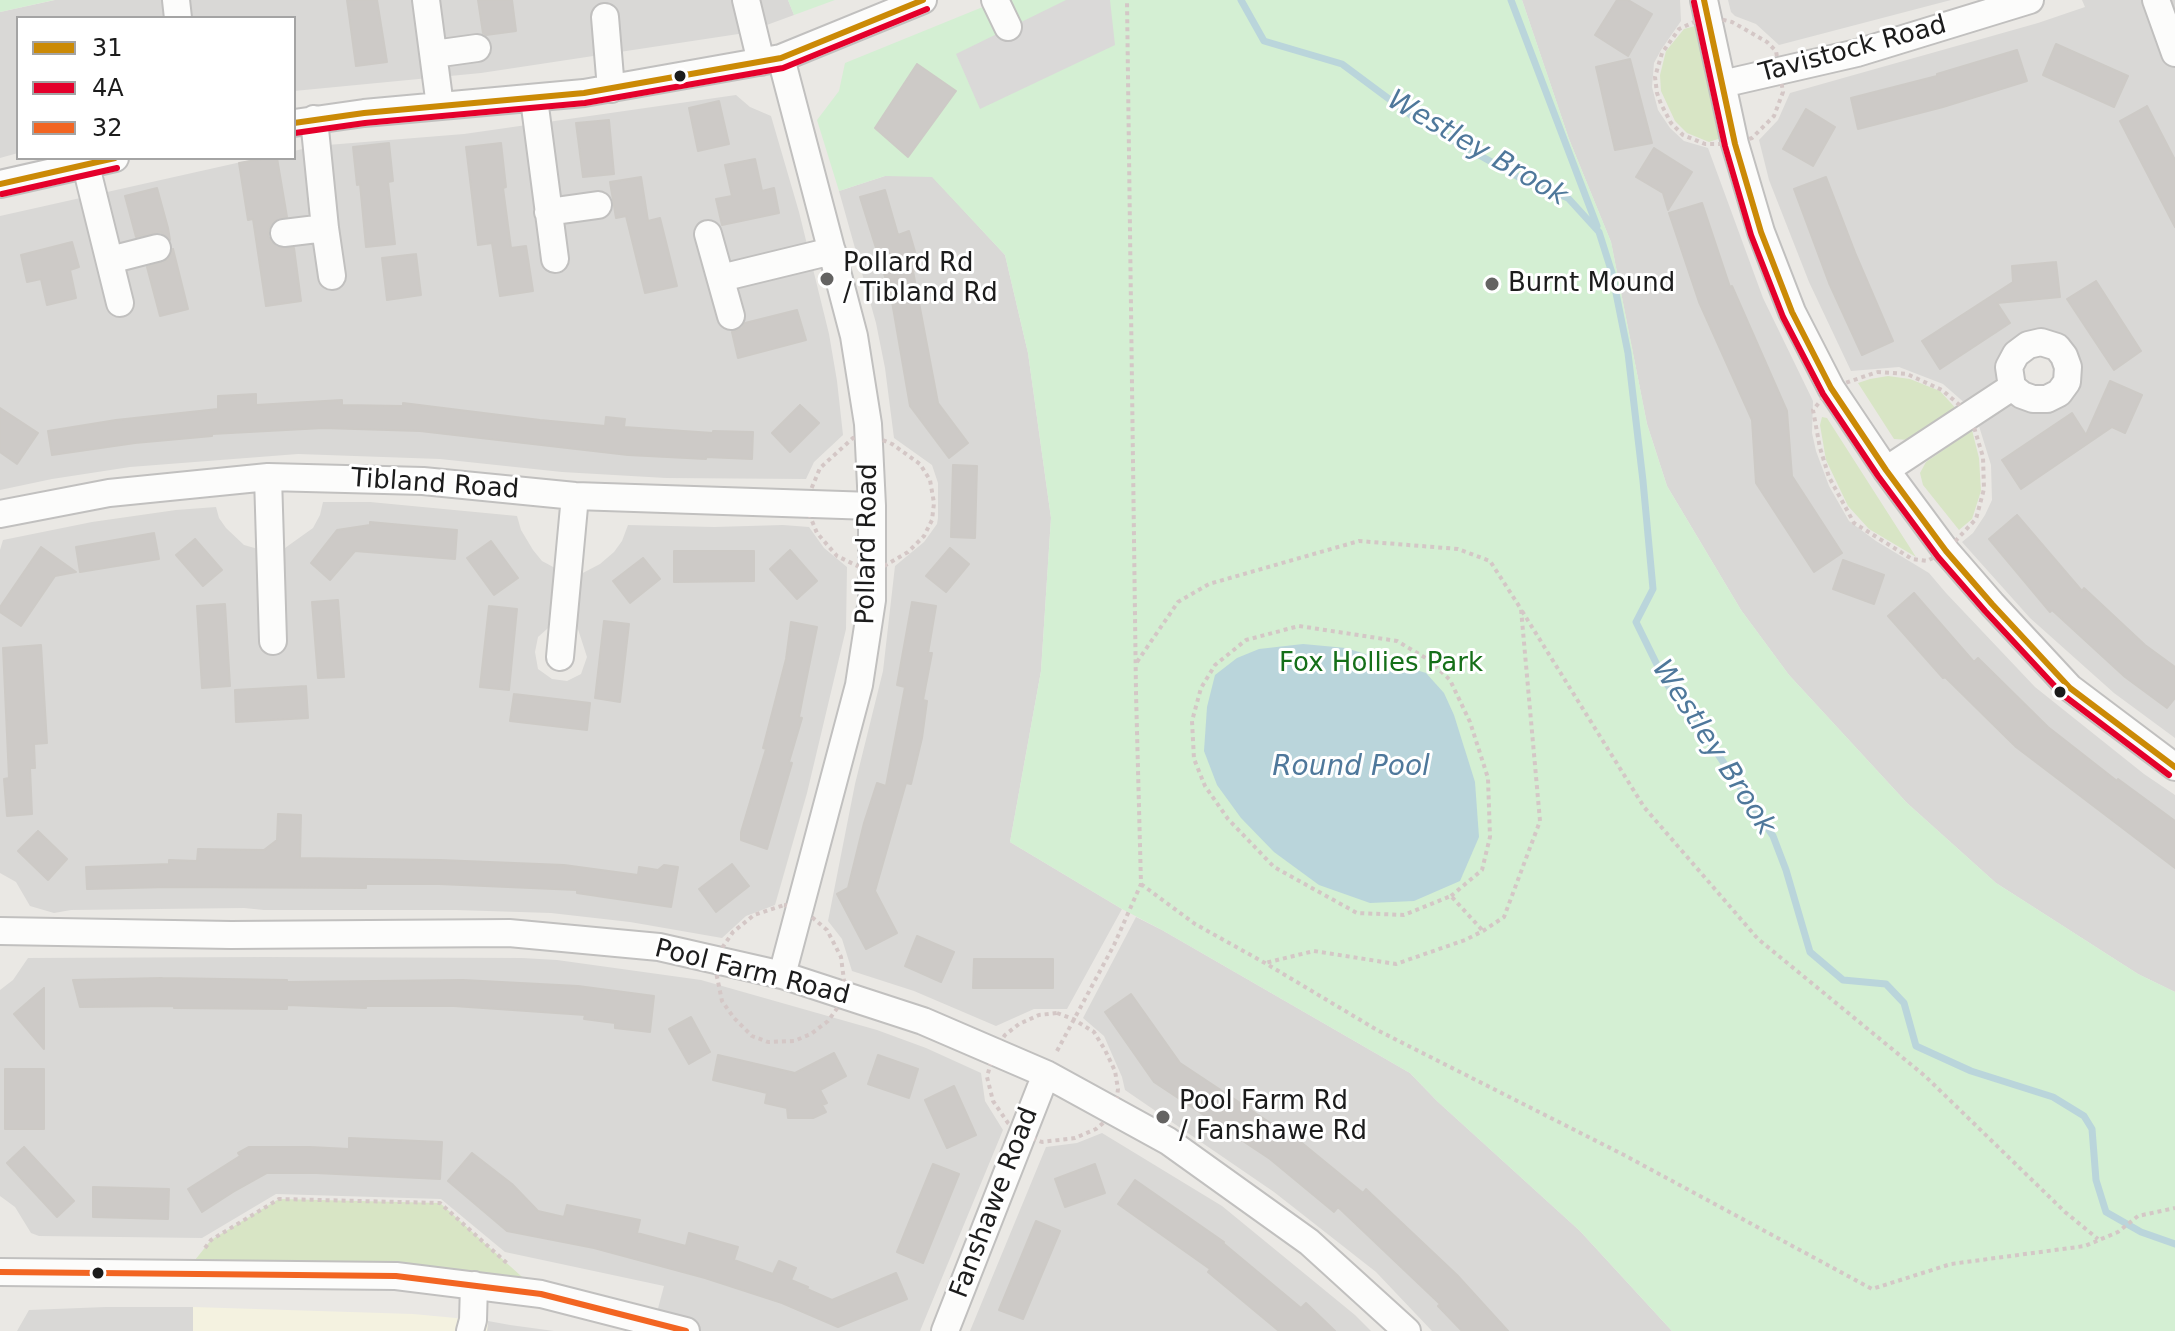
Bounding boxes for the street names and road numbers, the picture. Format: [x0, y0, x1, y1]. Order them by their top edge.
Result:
street label: Tavistock Road [1756, 10, 1950, 90]
street label: Pollard Road [851, 463, 885, 625]
street label: Tibland Road [350, 464, 520, 506]
street label: Pool Farm Road [651, 934, 853, 1012]
street label: Fanshawe Road [944, 1103, 1046, 1303]

